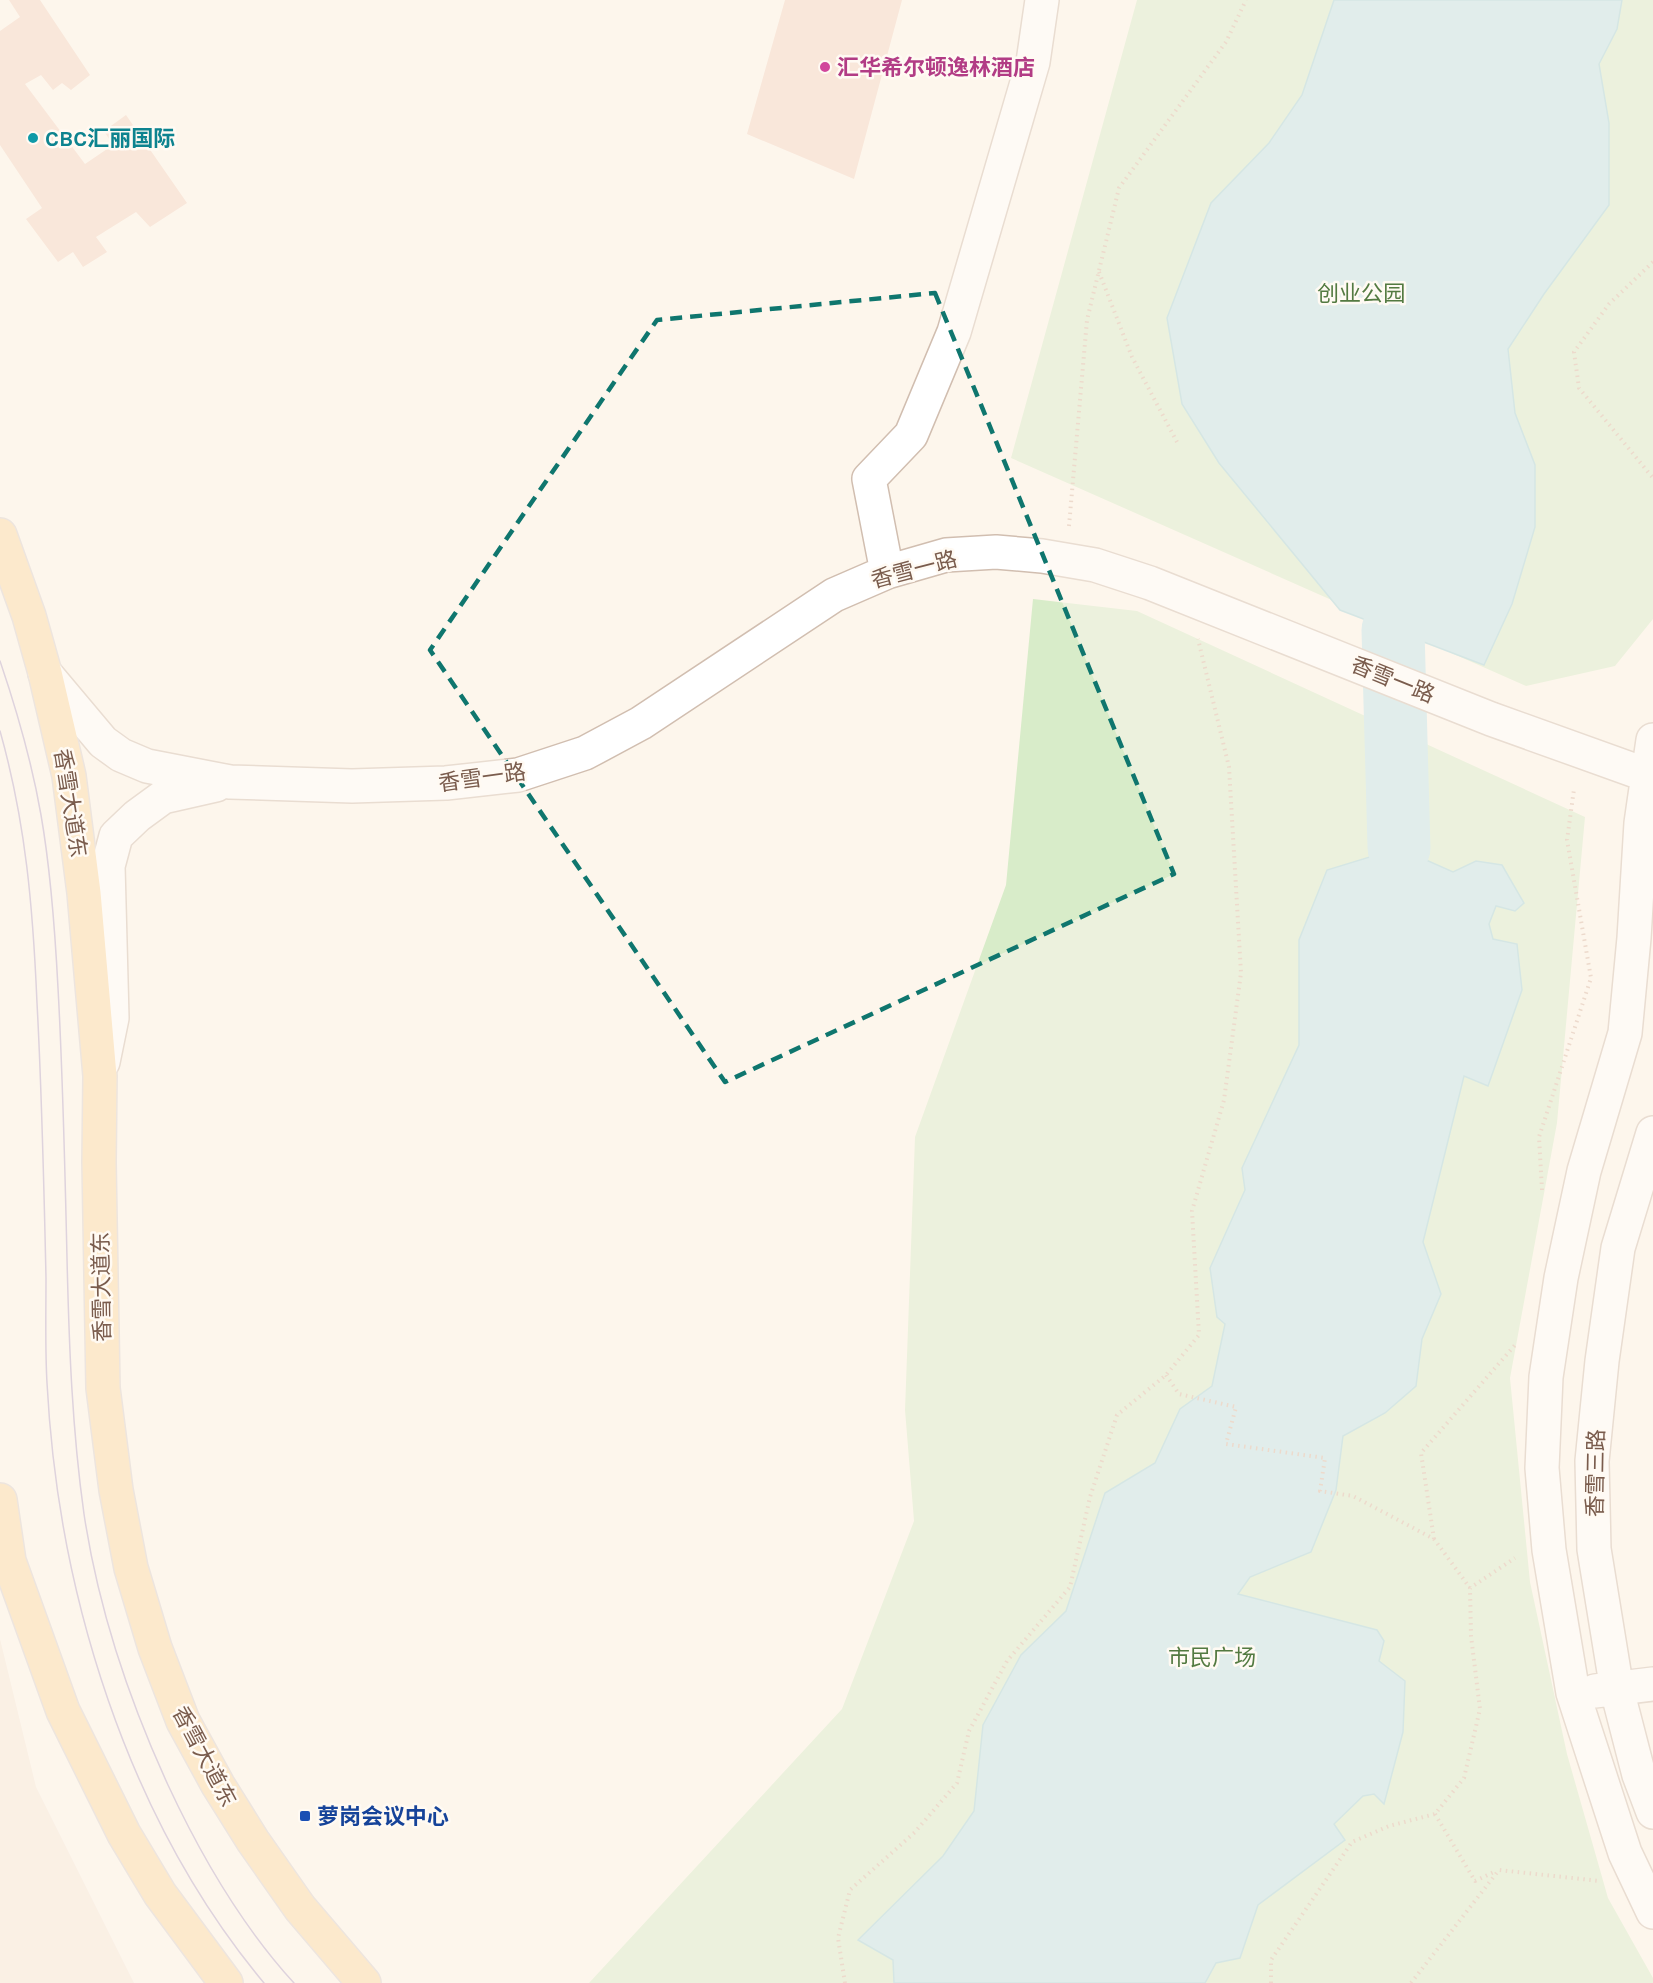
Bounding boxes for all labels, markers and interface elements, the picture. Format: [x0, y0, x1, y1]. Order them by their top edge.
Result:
place label: 汇华希尔顿逸林酒店 [837, 55, 1035, 81]
marker: 汇华希尔顿逸林酒店 [818, 60, 832, 74]
place label: CBC汇丽国际 [45, 126, 175, 152]
marker: CBC汇丽国际 [26, 131, 40, 145]
park label: 创业公园 [1317, 281, 1405, 307]
street label: 香雪一路 [868, 546, 960, 594]
street label: 香雪一路 [1347, 651, 1438, 708]
street label: 香雪大道东 [49, 747, 91, 860]
street label: 香雪一路 [437, 759, 528, 797]
street label: 香雪大道东 [88, 1232, 116, 1342]
street label: 香雪三路 [1582, 1429, 1610, 1517]
park label: 市民广场 [1168, 1645, 1256, 1671]
street label: 香雪大道东 [167, 1702, 241, 1811]
place label: 萝岗会议中心 [317, 1804, 449, 1830]
marker: 萝岗会议中心 [298, 1809, 312, 1823]

